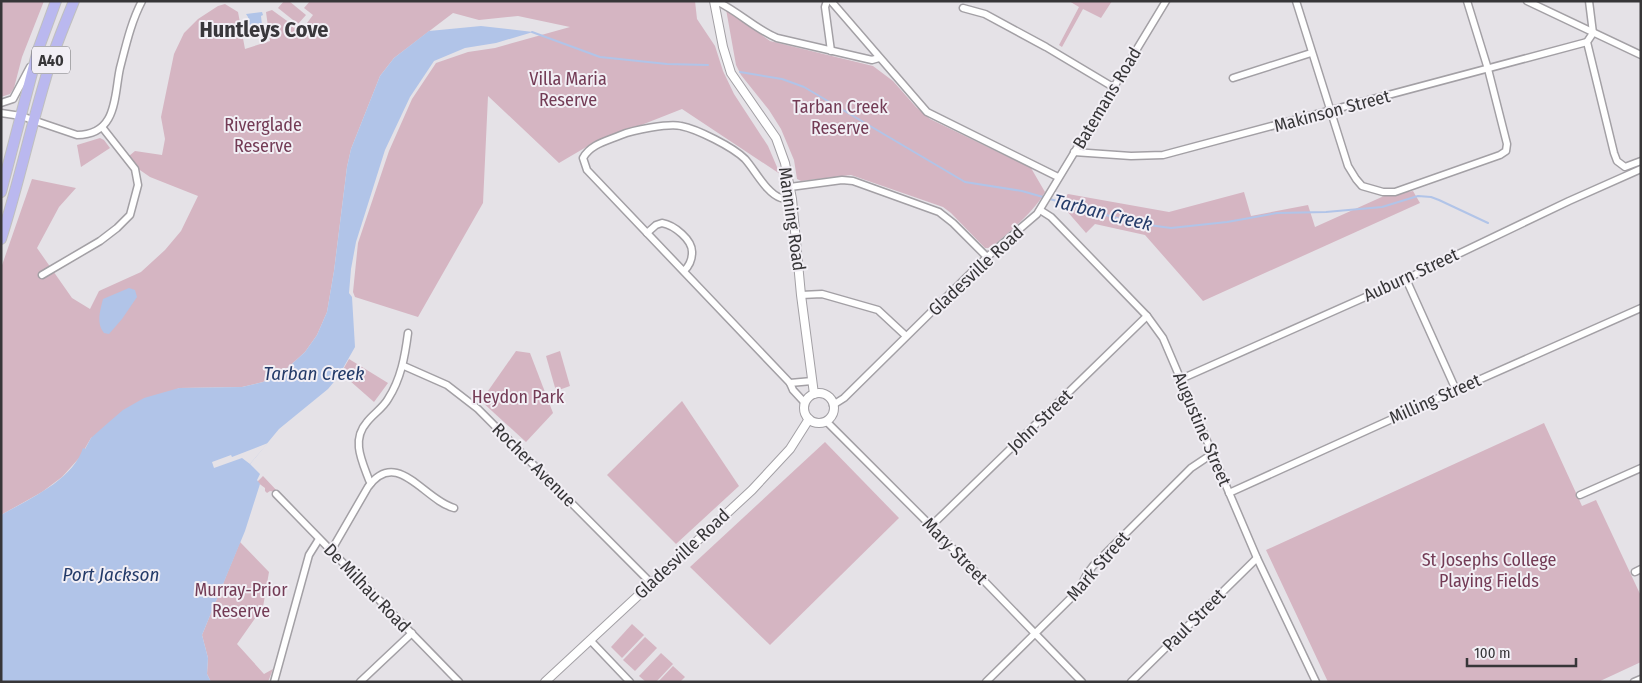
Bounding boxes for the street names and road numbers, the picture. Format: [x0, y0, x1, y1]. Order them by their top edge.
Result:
street label: Batemans Road [1068, 43, 1146, 153]
road number: A40 [32, 46, 70, 74]
street label: Makinson Street [1272, 85, 1393, 137]
street label: Manning Road [774, 166, 810, 272]
street label: Gladesville Road [924, 221, 1028, 321]
street label: Auburn Street [1360, 243, 1462, 307]
street label: Augustine Street [1168, 369, 1236, 489]
street label: Milling Street [1386, 369, 1484, 429]
street label: John Street [1003, 385, 1077, 457]
street label: Rocher Avenue [487, 418, 581, 512]
street label: Gladesville Road [630, 504, 734, 604]
street label: Mary Street [918, 513, 992, 589]
street label: Mark Street [1062, 527, 1134, 605]
street label: De Milhau Road [319, 539, 415, 637]
street label: Paul Street [1158, 584, 1230, 656]

